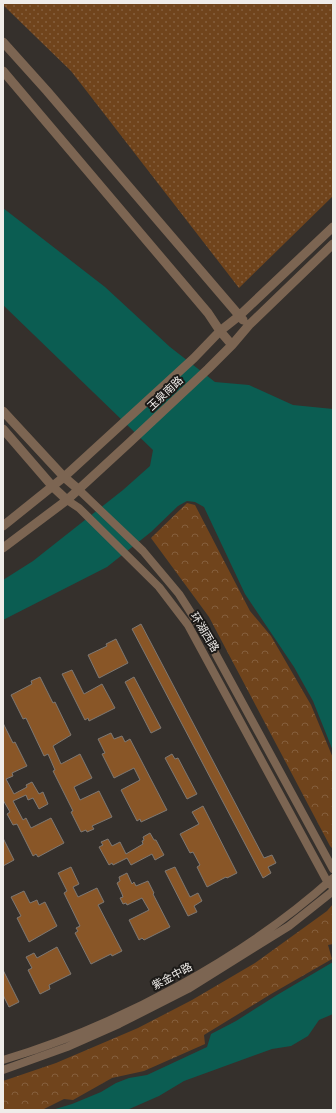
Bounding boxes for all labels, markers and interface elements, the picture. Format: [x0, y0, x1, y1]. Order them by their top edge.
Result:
street label: 玉泉南路 [144, 373, 186, 413]
street label: 环湖西路 [188, 610, 222, 654]
street label: 紫金中路 [149, 959, 195, 993]

